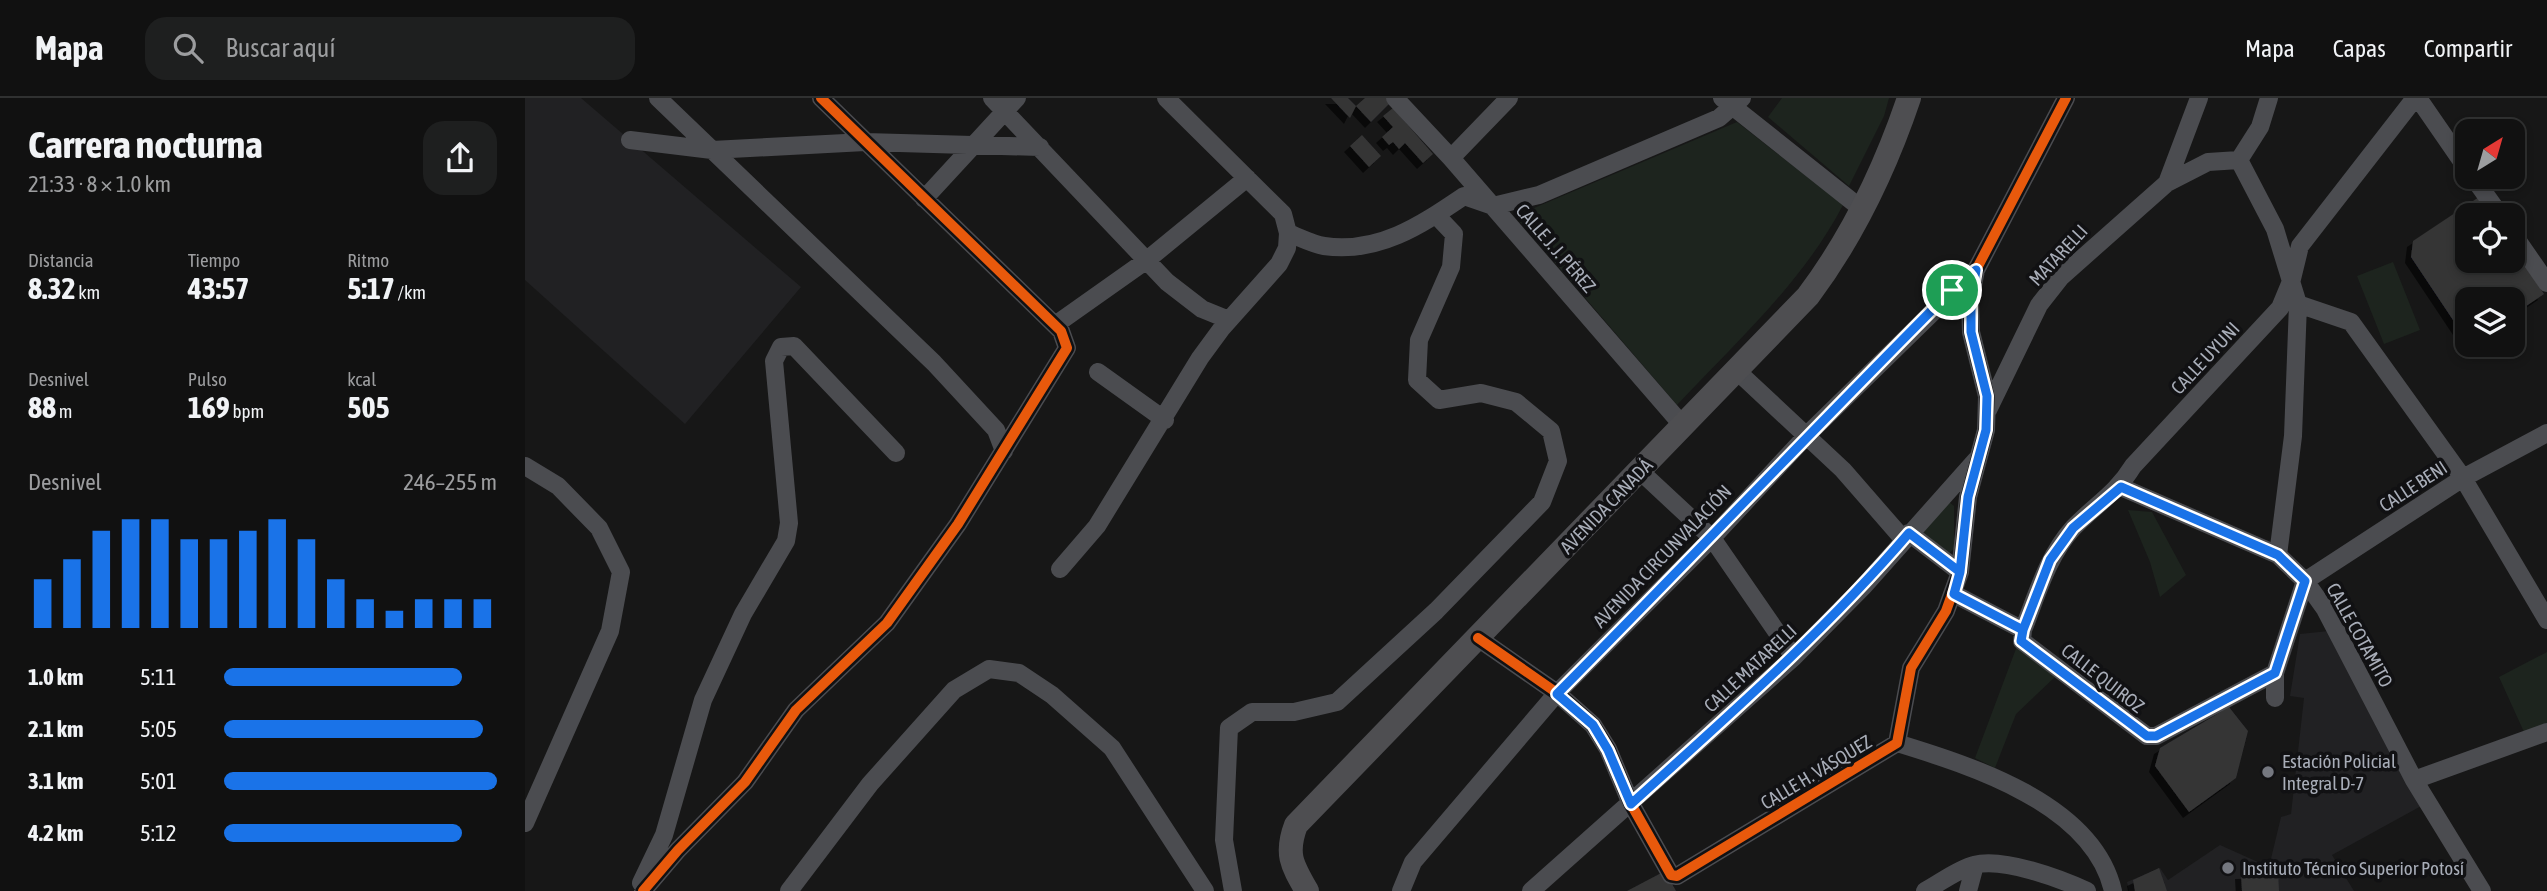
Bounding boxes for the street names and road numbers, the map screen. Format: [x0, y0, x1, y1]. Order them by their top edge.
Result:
street label: CALLE J. J. PÉREZ [1512, 199, 1601, 297]
street label: MATARELLI [2024, 220, 2092, 290]
street label: CALLE UYUNI [2166, 318, 2244, 398]
street label: AVENIDA CANADÁ [1555, 454, 1657, 558]
street label: CALLE BENI [2375, 456, 2451, 516]
street label: AVENIDA CIRCUNVALACIÓN [1588, 480, 1736, 632]
street label: CALLE COTAMITO [2322, 579, 2398, 691]
street label: CALLE MATARELLI [1699, 620, 1801, 716]
street label: CALLE QUIROZ [2057, 639, 2149, 717]
street label: CALLE H. VÁSQUEZ [1757, 730, 1876, 814]

